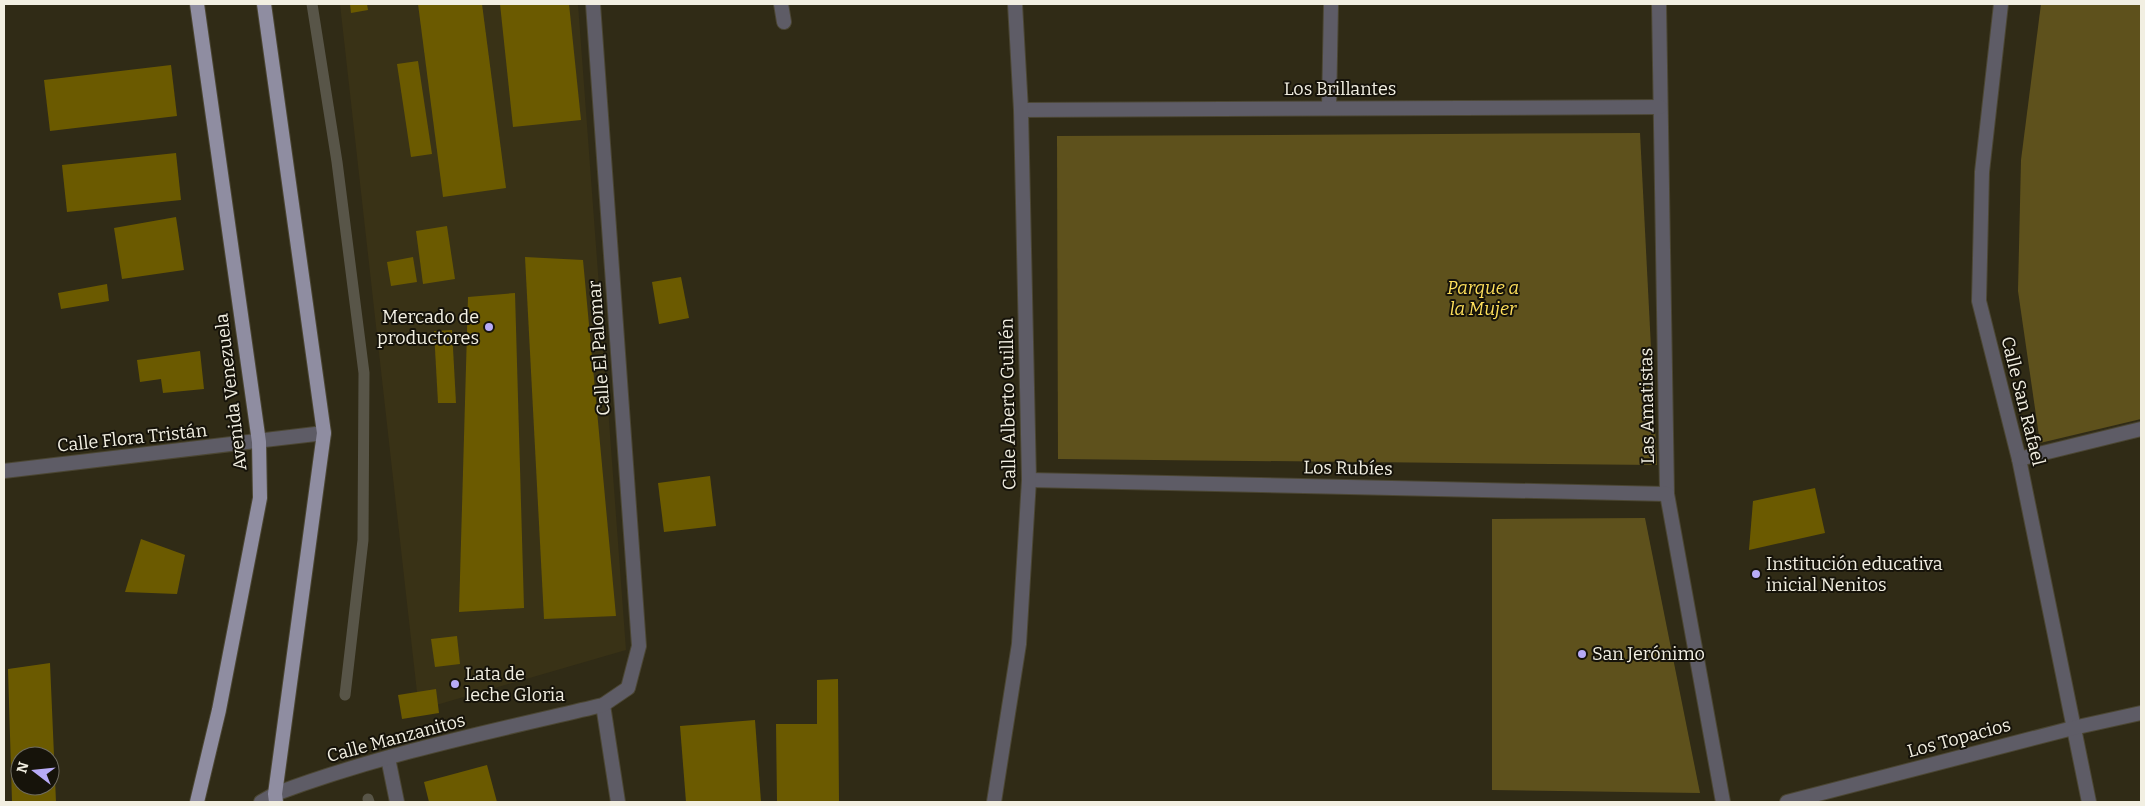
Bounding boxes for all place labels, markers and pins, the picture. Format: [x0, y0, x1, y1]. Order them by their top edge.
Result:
place label: Mercado de productores [377, 306, 479, 349]
marker: Mercado de productores [483, 321, 495, 333]
place label: Institución educativa inicial Nenitos [1766, 553, 1943, 596]
marker: Institución educativa inicial Nenitos [1750, 568, 1762, 580]
place label: San Jerónimo [1592, 643, 1705, 665]
marker: San Jerónimo [1576, 648, 1588, 660]
place label: Lata de leche Gloria [465, 663, 565, 706]
marker: Lata de leche Gloria [449, 678, 461, 690]

